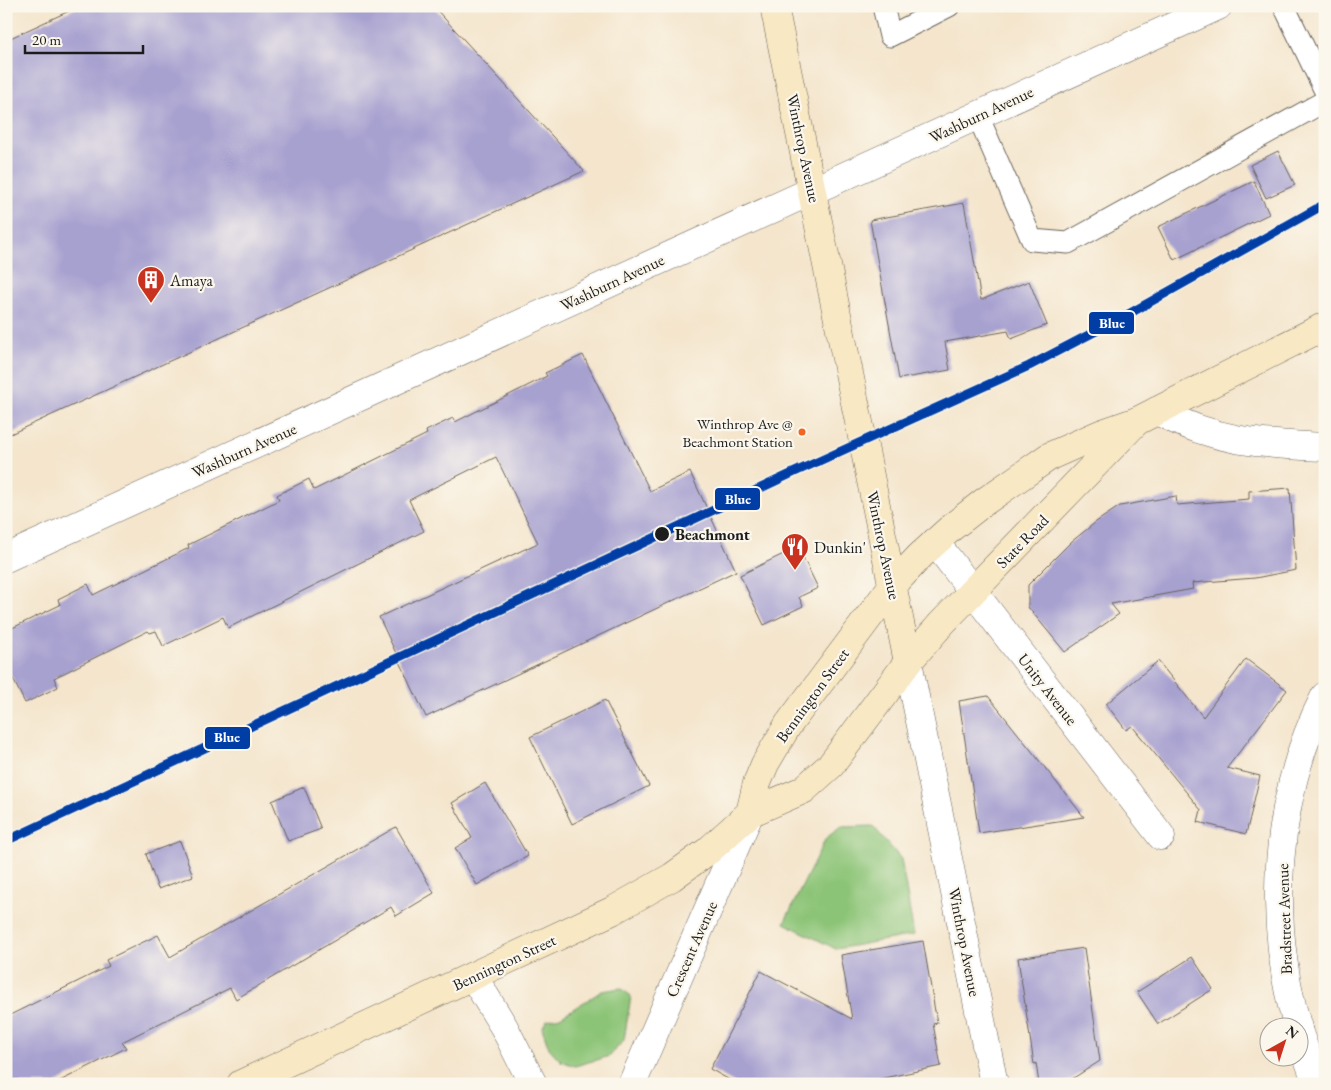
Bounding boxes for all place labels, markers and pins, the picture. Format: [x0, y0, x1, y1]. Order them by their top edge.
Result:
building icon: Amaya [136, 265, 166, 304]
place label: Amaya [169, 270, 214, 291]
place label: Winthrop Ave @ Beachmont Station [682, 414, 793, 451]
marker: Winthrop Ave @ Beachmont Station [797, 427, 807, 437]
place label: Beachmont [675, 524, 750, 545]
marker: Beachmont [653, 525, 671, 543]
restaurant icon: Dunkin' [780, 532, 810, 571]
place label: Dunkin' [814, 537, 866, 558]

